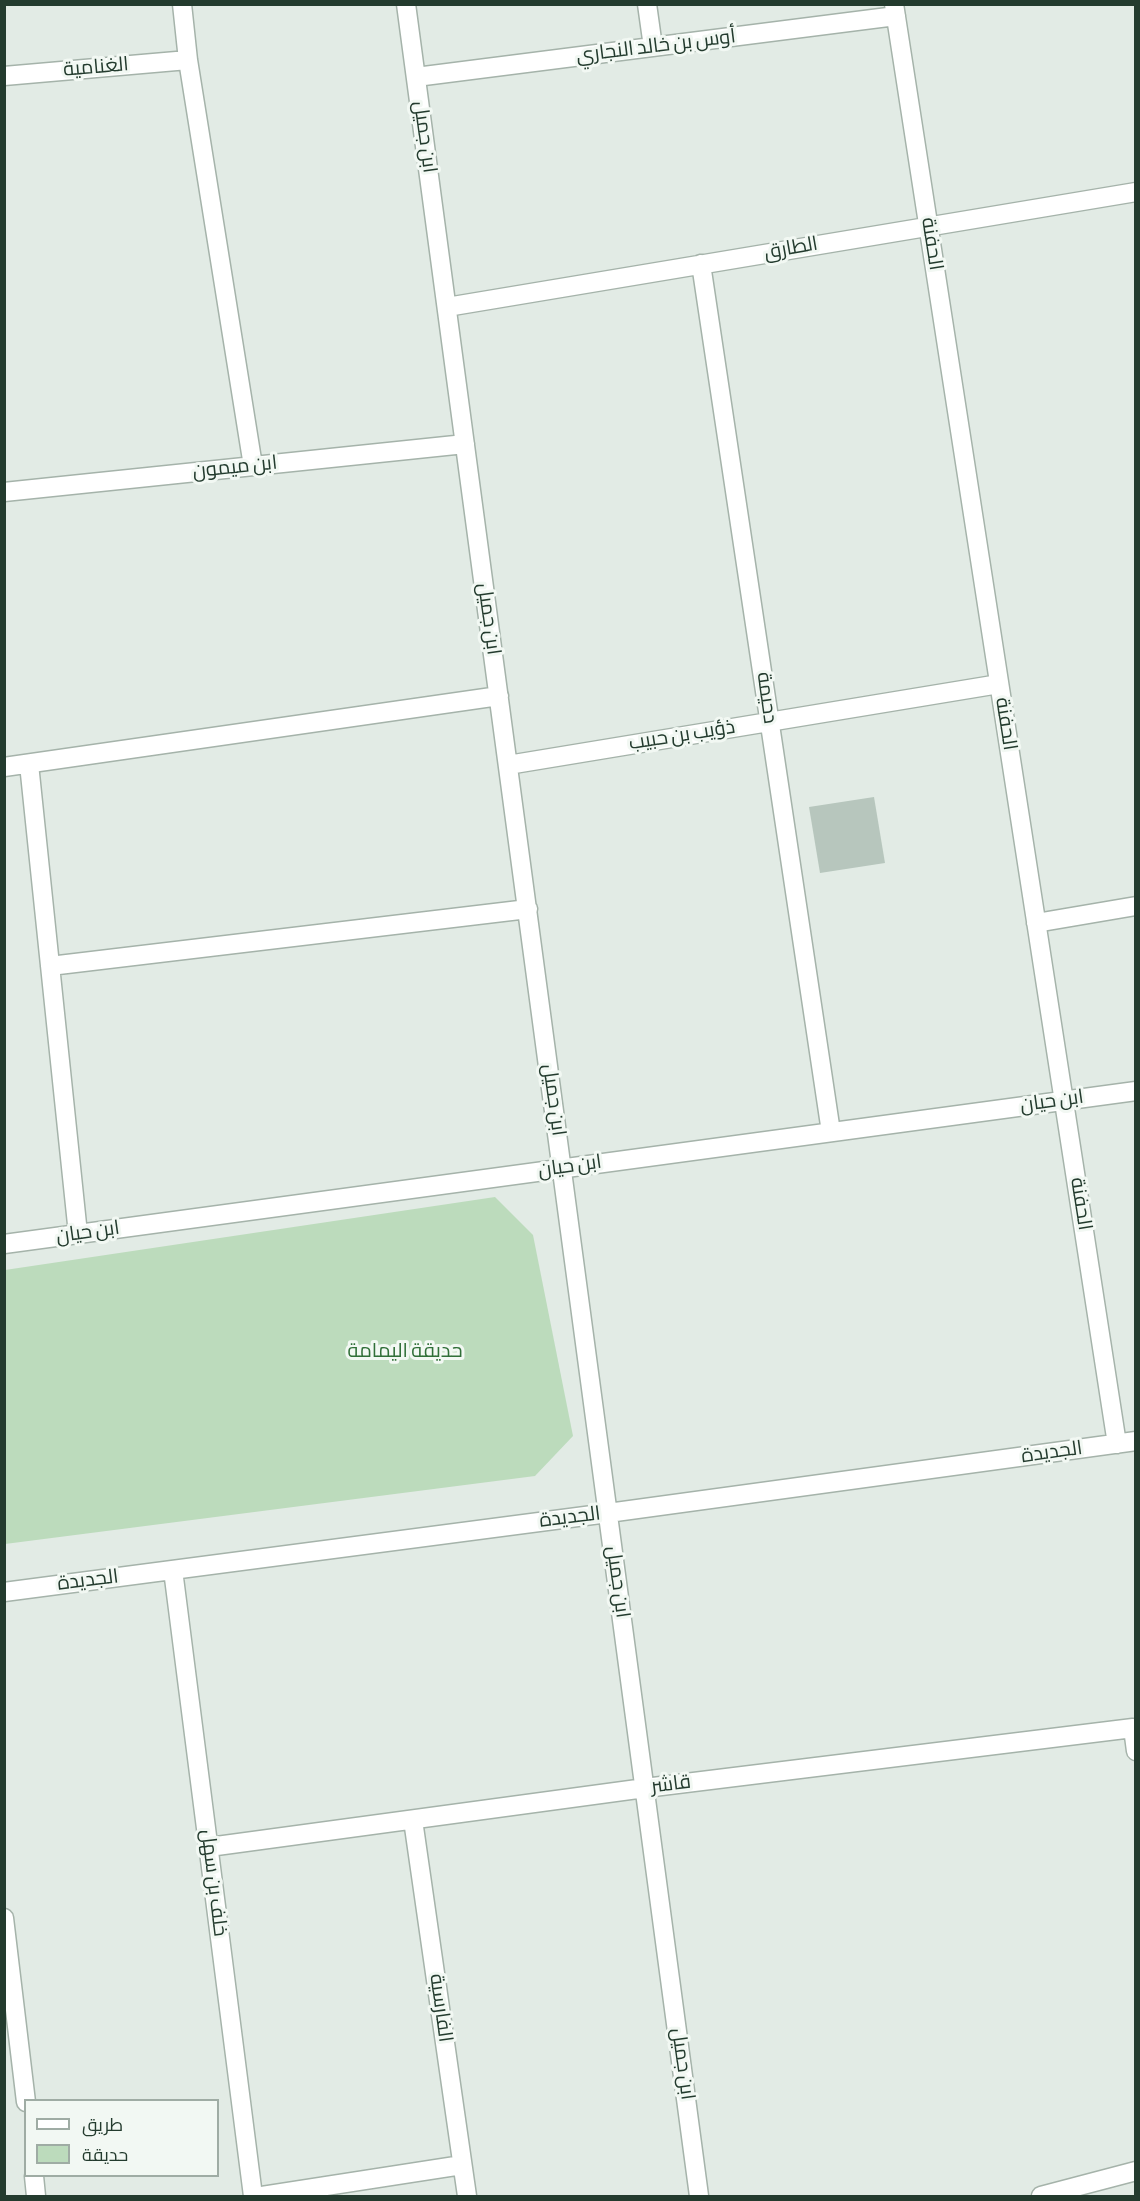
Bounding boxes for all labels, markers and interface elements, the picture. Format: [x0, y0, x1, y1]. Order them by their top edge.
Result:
street label: أوس بن خالد النجاري [575, 25, 737, 69]
street label: الغنامية [62, 53, 130, 83]
street label: ابن جميل [407, 100, 441, 174]
street label: الحفنة [915, 216, 947, 272]
street label: الطارق [762, 232, 820, 266]
street label: ابن ميمون [191, 452, 279, 484]
street label: ابن جميل [471, 582, 505, 656]
street label: دحيمة [751, 671, 781, 725]
street label: الحفنة [989, 696, 1021, 752]
street label: ذؤيب بن حبيب [627, 716, 737, 756]
street label: ابن جميل [536, 1063, 570, 1137]
street label: ابن حيان [1019, 1086, 1085, 1118]
street label: ابن حيان [537, 1151, 603, 1183]
street label: الحفنة [1064, 1176, 1096, 1232]
street label: ابن حيان [55, 1217, 121, 1249]
park label: حديقة اليمامة [347, 1340, 463, 1364]
street label: الجديدة [1020, 1437, 1084, 1469]
street label: الجديدة [538, 1502, 602, 1534]
street label: ابن جميل [600, 1545, 634, 1619]
street label: الجديدة [56, 1565, 120, 1597]
street label: قاشر [650, 1771, 692, 1799]
street label: خلف بن سهل [195, 1828, 231, 1938]
street label: الفارسية [423, 1972, 457, 2044]
street label: ابن جميل [665, 2027, 699, 2101]
legend [24, 2099, 219, 2177]
text: طريق [82, 2115, 123, 2136]
text: حديقة [82, 2145, 128, 2166]

